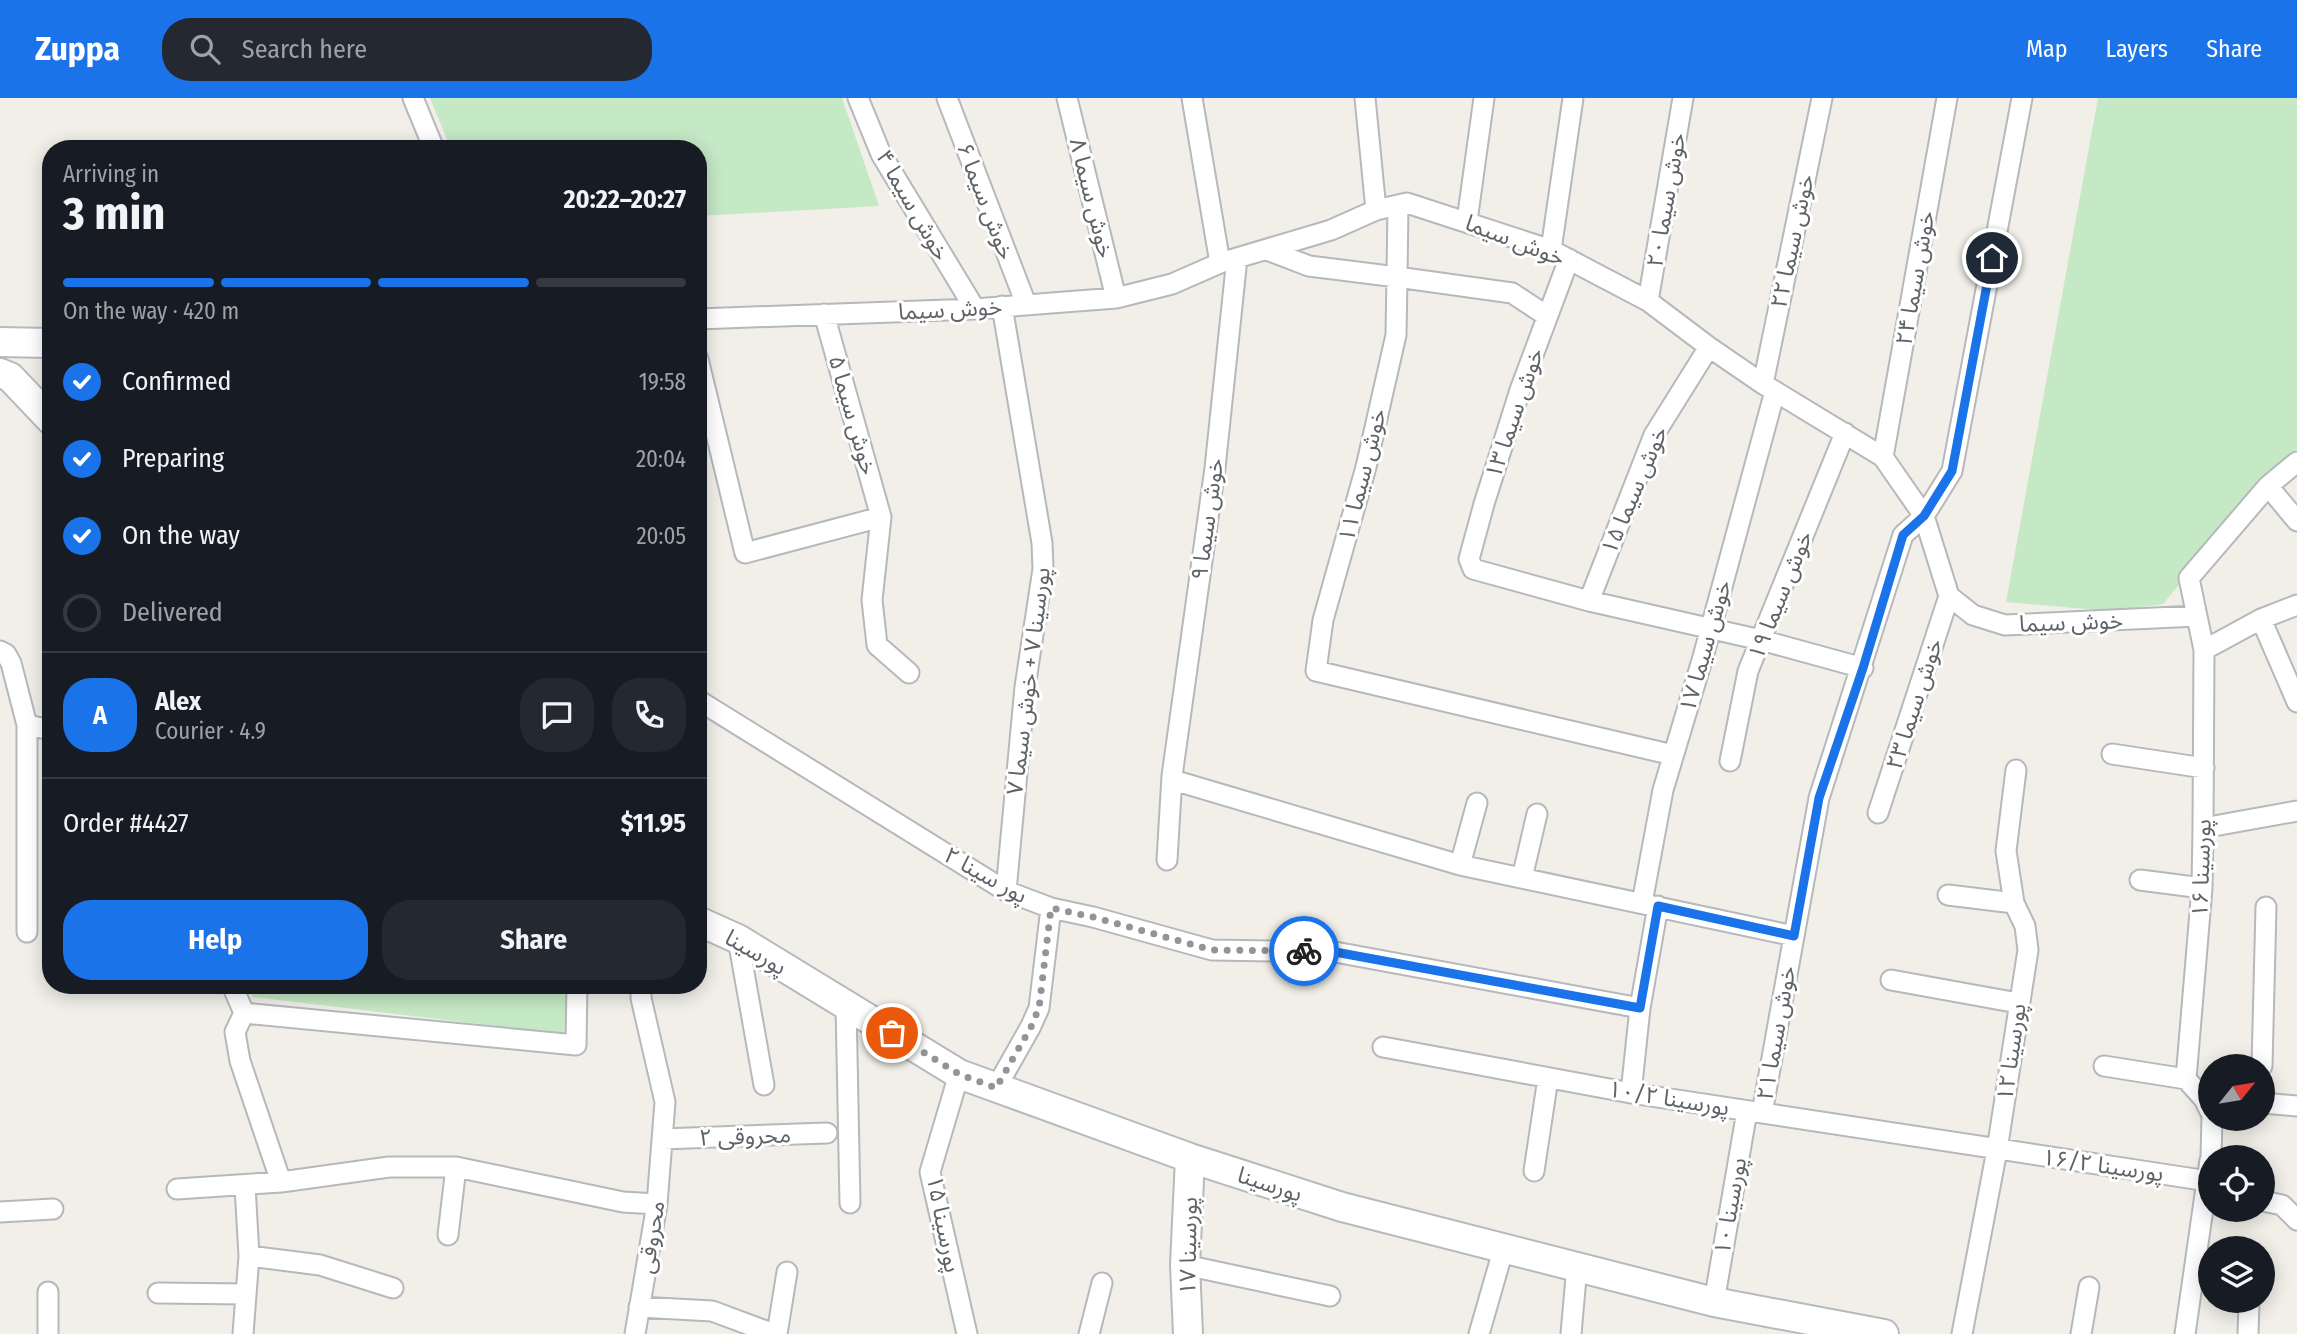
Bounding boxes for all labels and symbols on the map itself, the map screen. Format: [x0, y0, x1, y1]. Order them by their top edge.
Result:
street label: خوش سیما ۲۰ [1640, 131, 1692, 269]
street label: خوش سیما ۸ [1064, 135, 1120, 261]
street label: خوش سیما ۶ [951, 139, 1021, 263]
street label: خوش سیما ۴ [870, 145, 956, 265]
street label: خوش سیما ۲۲ [1764, 172, 1820, 310]
street label: خوش سیما [1461, 208, 1569, 272]
street label: خوش سیما ۲۴ [1889, 209, 1941, 347]
pin [1962, 228, 2022, 288]
street label: خوش سیما [897, 292, 1003, 326]
street label: خوش سیما ۱۳ [1479, 344, 1549, 482]
street label: خوش سیما ۵ [823, 352, 883, 478]
street label: خوش سیما ۱۱ [1332, 406, 1392, 544]
street label: خوش سیما ۱۵ [1595, 422, 1673, 558]
street label: خوش سیما ۹ [1185, 456, 1229, 582]
street label: خوش سیما ۱۹ [1742, 527, 1818, 663]
street label: پورسینا ۷ + خوش سیما ۷ [1000, 565, 1057, 797]
street label: خوش سیما ۱۷ [1673, 577, 1737, 715]
street label: خوش سیما [2018, 606, 2124, 638]
street label: خوش سیما ۲۳ [1880, 635, 1948, 773]
street label: پورسینا ۱۶ [2185, 818, 2218, 918]
street label: پور سینا ۲ [939, 841, 1033, 910]
courier [1269, 916, 1339, 986]
street label: پورسینا [720, 923, 792, 982]
street label: خوش سیما ۲۱ [1750, 964, 1802, 1102]
street label: پورسینا ۱۲ [1990, 1001, 2033, 1103]
pin [862, 1003, 922, 1063]
north arrow [2198, 1054, 2275, 1130]
street label: پورسینا ۱۰/۲ [1606, 1075, 1732, 1123]
street label: محروقی ۲ [699, 1120, 791, 1152]
street label: پورسینا ۱۶/۲ [2040, 1143, 2166, 1189]
street label: پورسینا ۱۰ [1708, 1155, 1753, 1257]
street label: پورسینا [1234, 1160, 1306, 1209]
street label: پورسینا ۱۵ [920, 1173, 967, 1275]
street label: پورسینا ۱۷ [1173, 1197, 1204, 1295]
street label: محروقی [631, 1199, 671, 1275]

